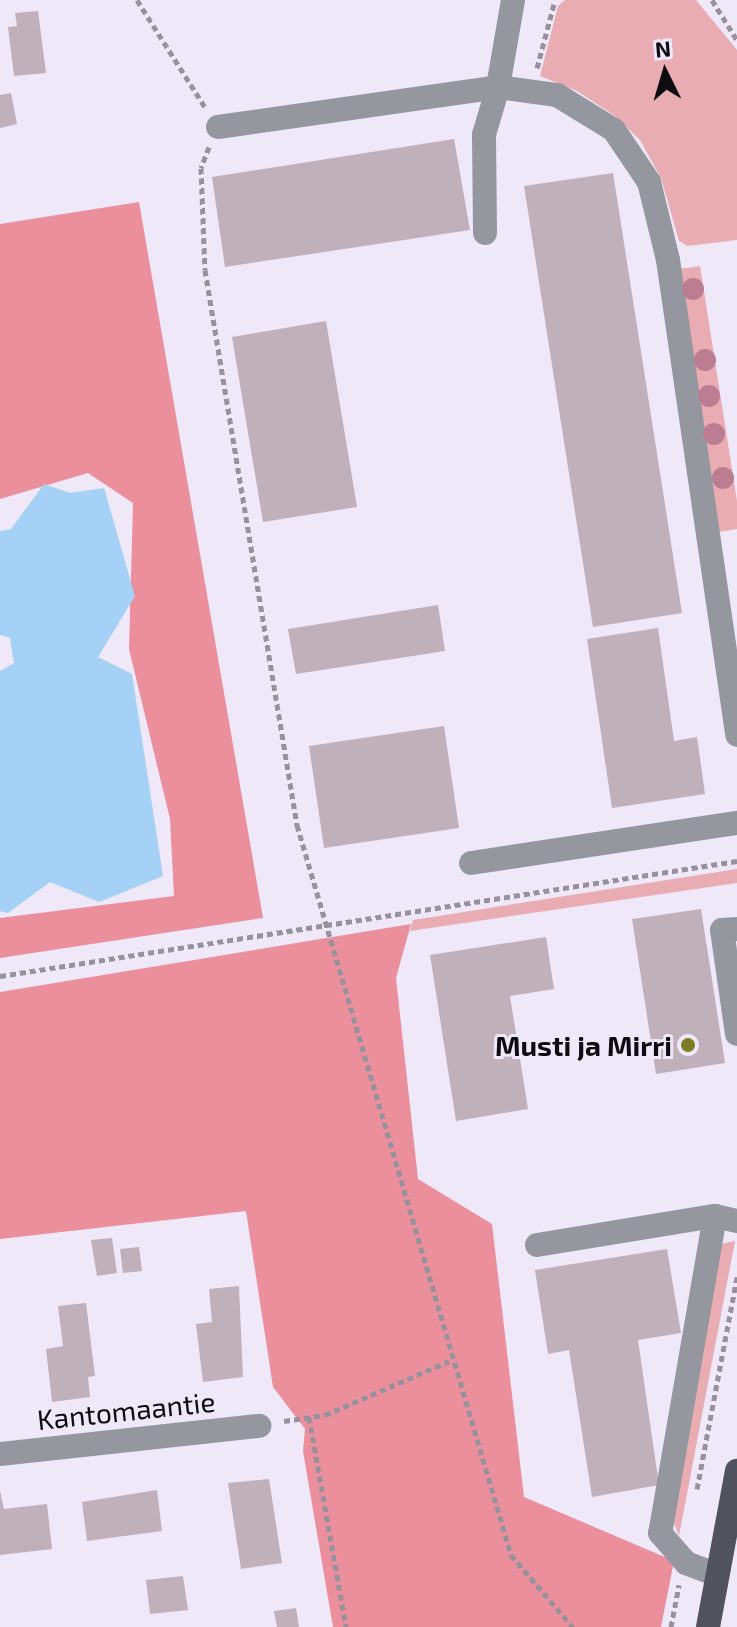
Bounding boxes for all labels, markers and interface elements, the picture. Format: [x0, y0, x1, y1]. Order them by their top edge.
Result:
north arrow [625, 32, 705, 112]
text: N [654, 34, 672, 62]
place label: Musti ja Mirri [495, 1028, 672, 1062]
marker: Musti ja Mirri [679, 1036, 697, 1054]
street label: Kantomaantie [35, 1384, 217, 1436]

